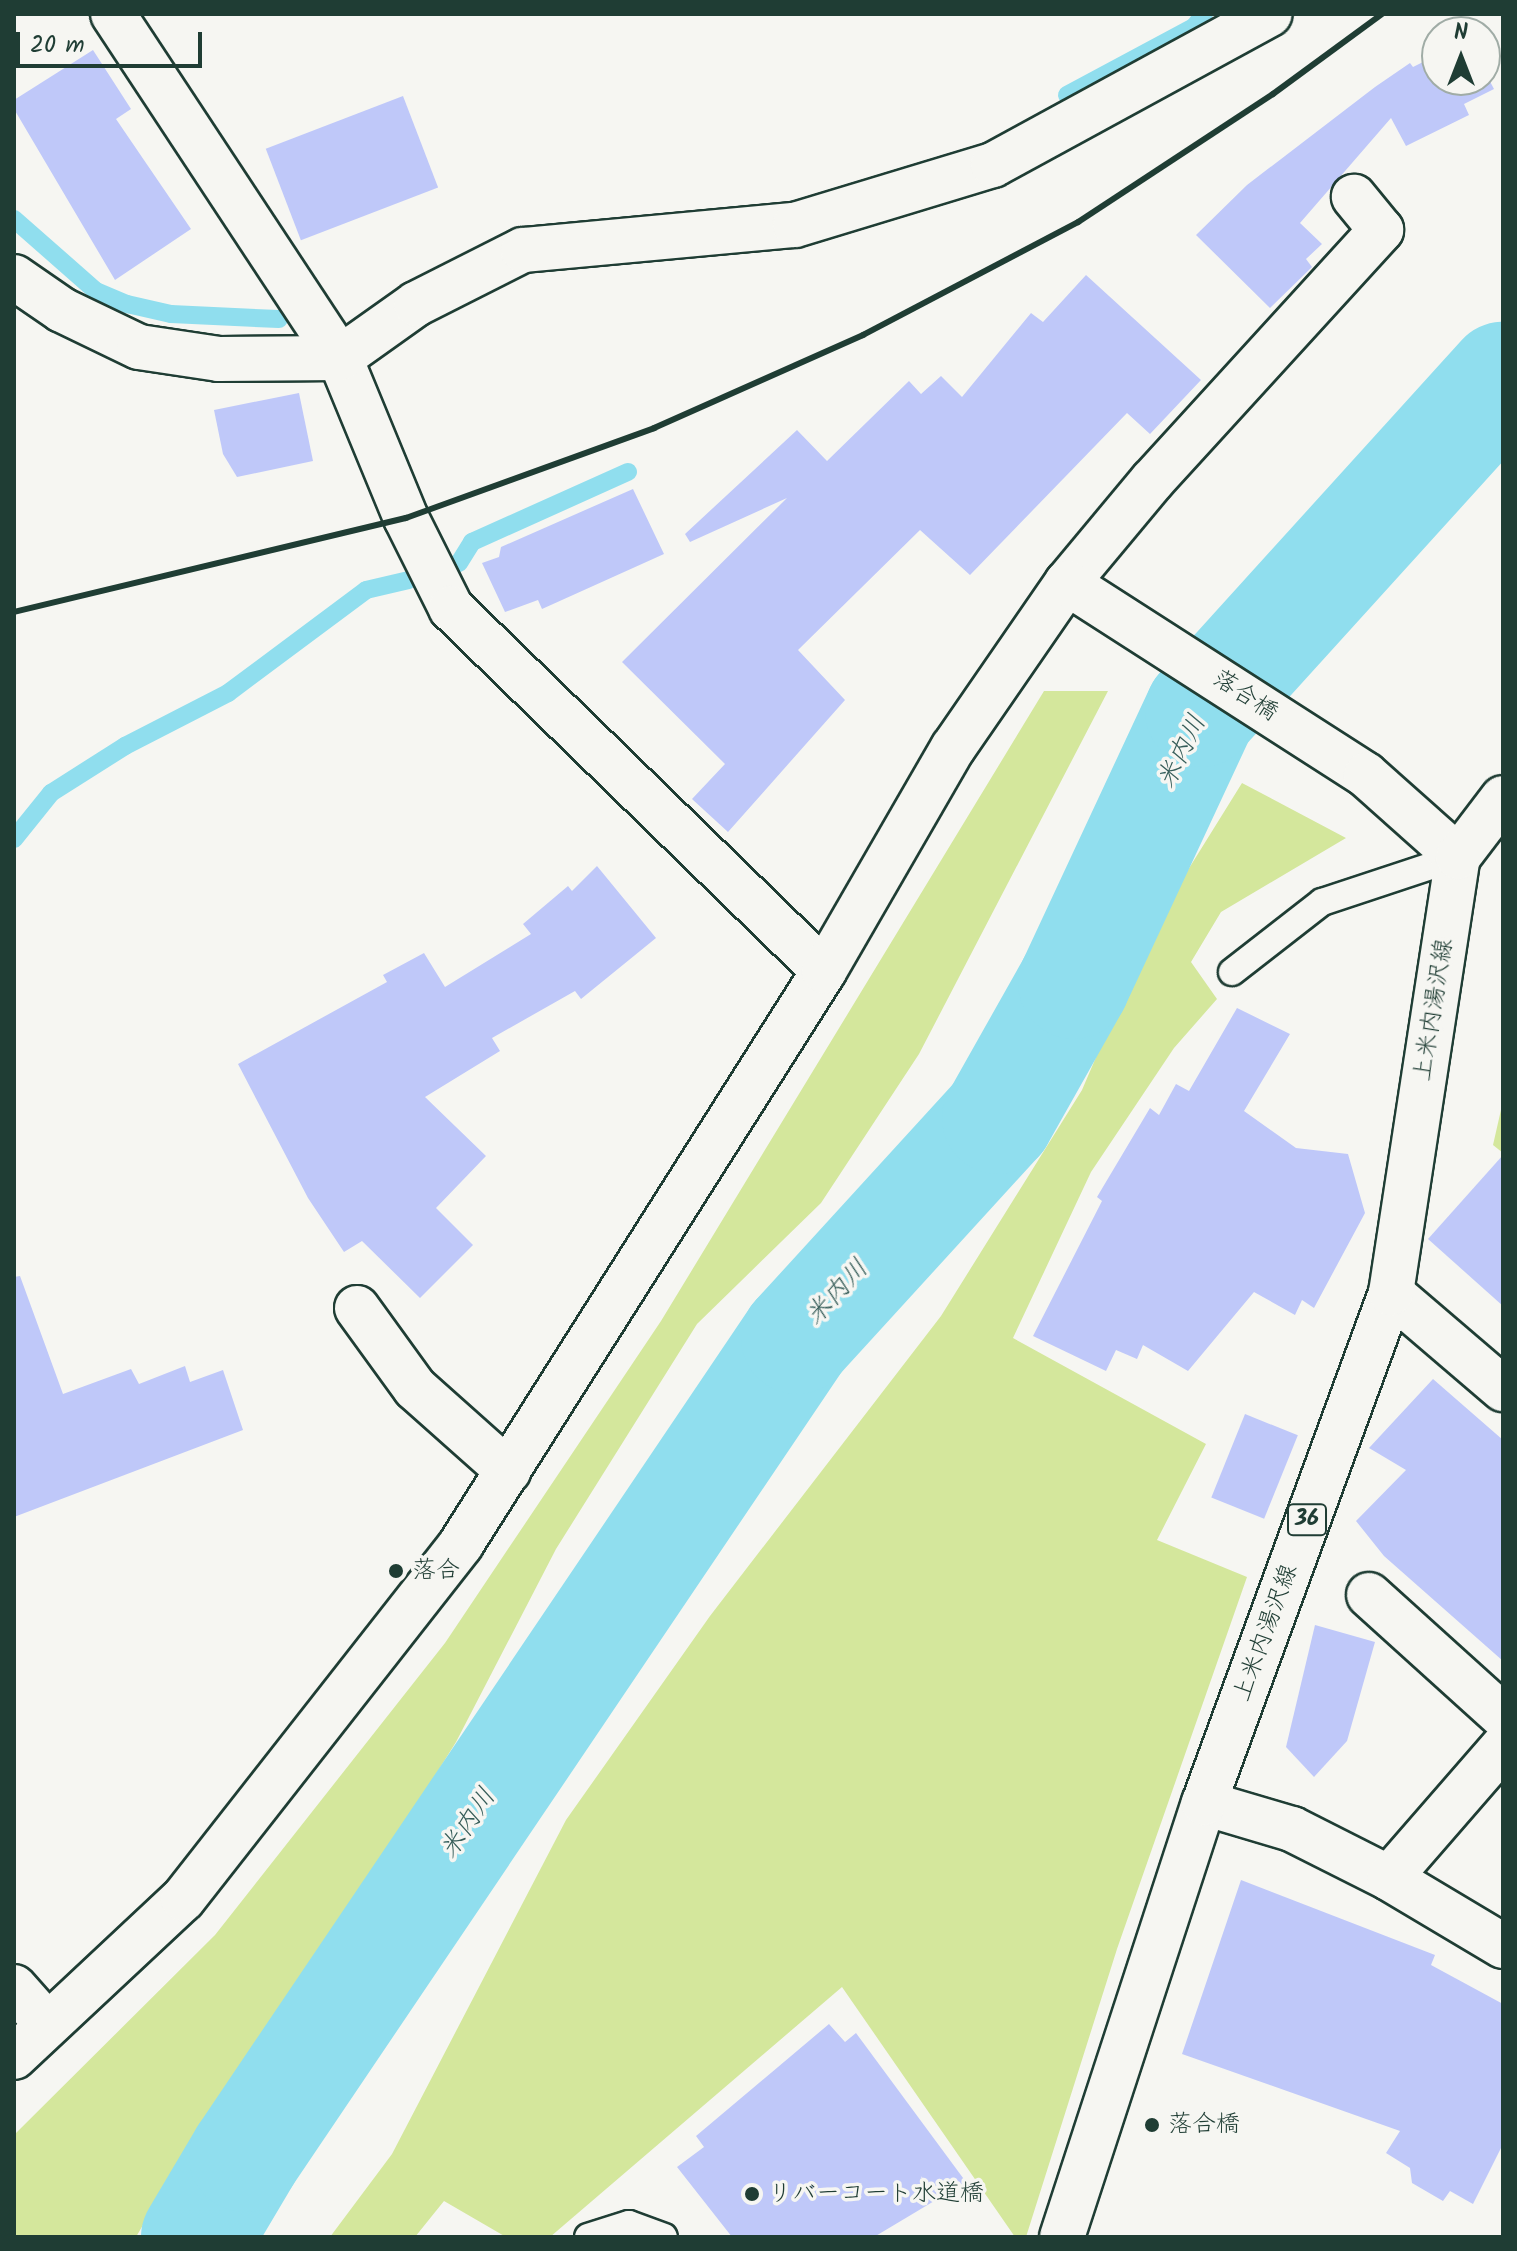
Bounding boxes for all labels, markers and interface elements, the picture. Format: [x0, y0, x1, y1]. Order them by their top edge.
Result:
scale bar [20, 16, 206, 66]
north arrow [1421, 16, 1501, 96]
text: N [1454, 16, 1468, 51]
text: 20 m [30, 26, 85, 65]
street label: 落合橋 [1207, 664, 1283, 728]
water label: 米内川 [1152, 710, 1214, 794]
street label: 上米内湯沢線 [1409, 937, 1459, 1083]
water label: 米内川 [800, 1254, 876, 1332]
road number: 36 [1287, 1502, 1327, 1538]
place label: 落合 [412, 1557, 460, 1585]
street label: 上米内湯沢線 [1228, 1560, 1304, 1706]
marker: 落合 [387, 1562, 405, 1580]
water label: 米内川 [434, 1783, 504, 1865]
place label: 落合橋 [1168, 2111, 1240, 2139]
marker: 落合橋 [1143, 2116, 1161, 2134]
place label: リバーコート水道橋 [768, 2180, 984, 2208]
marker: リバーコート水道橋 [743, 2185, 761, 2203]

